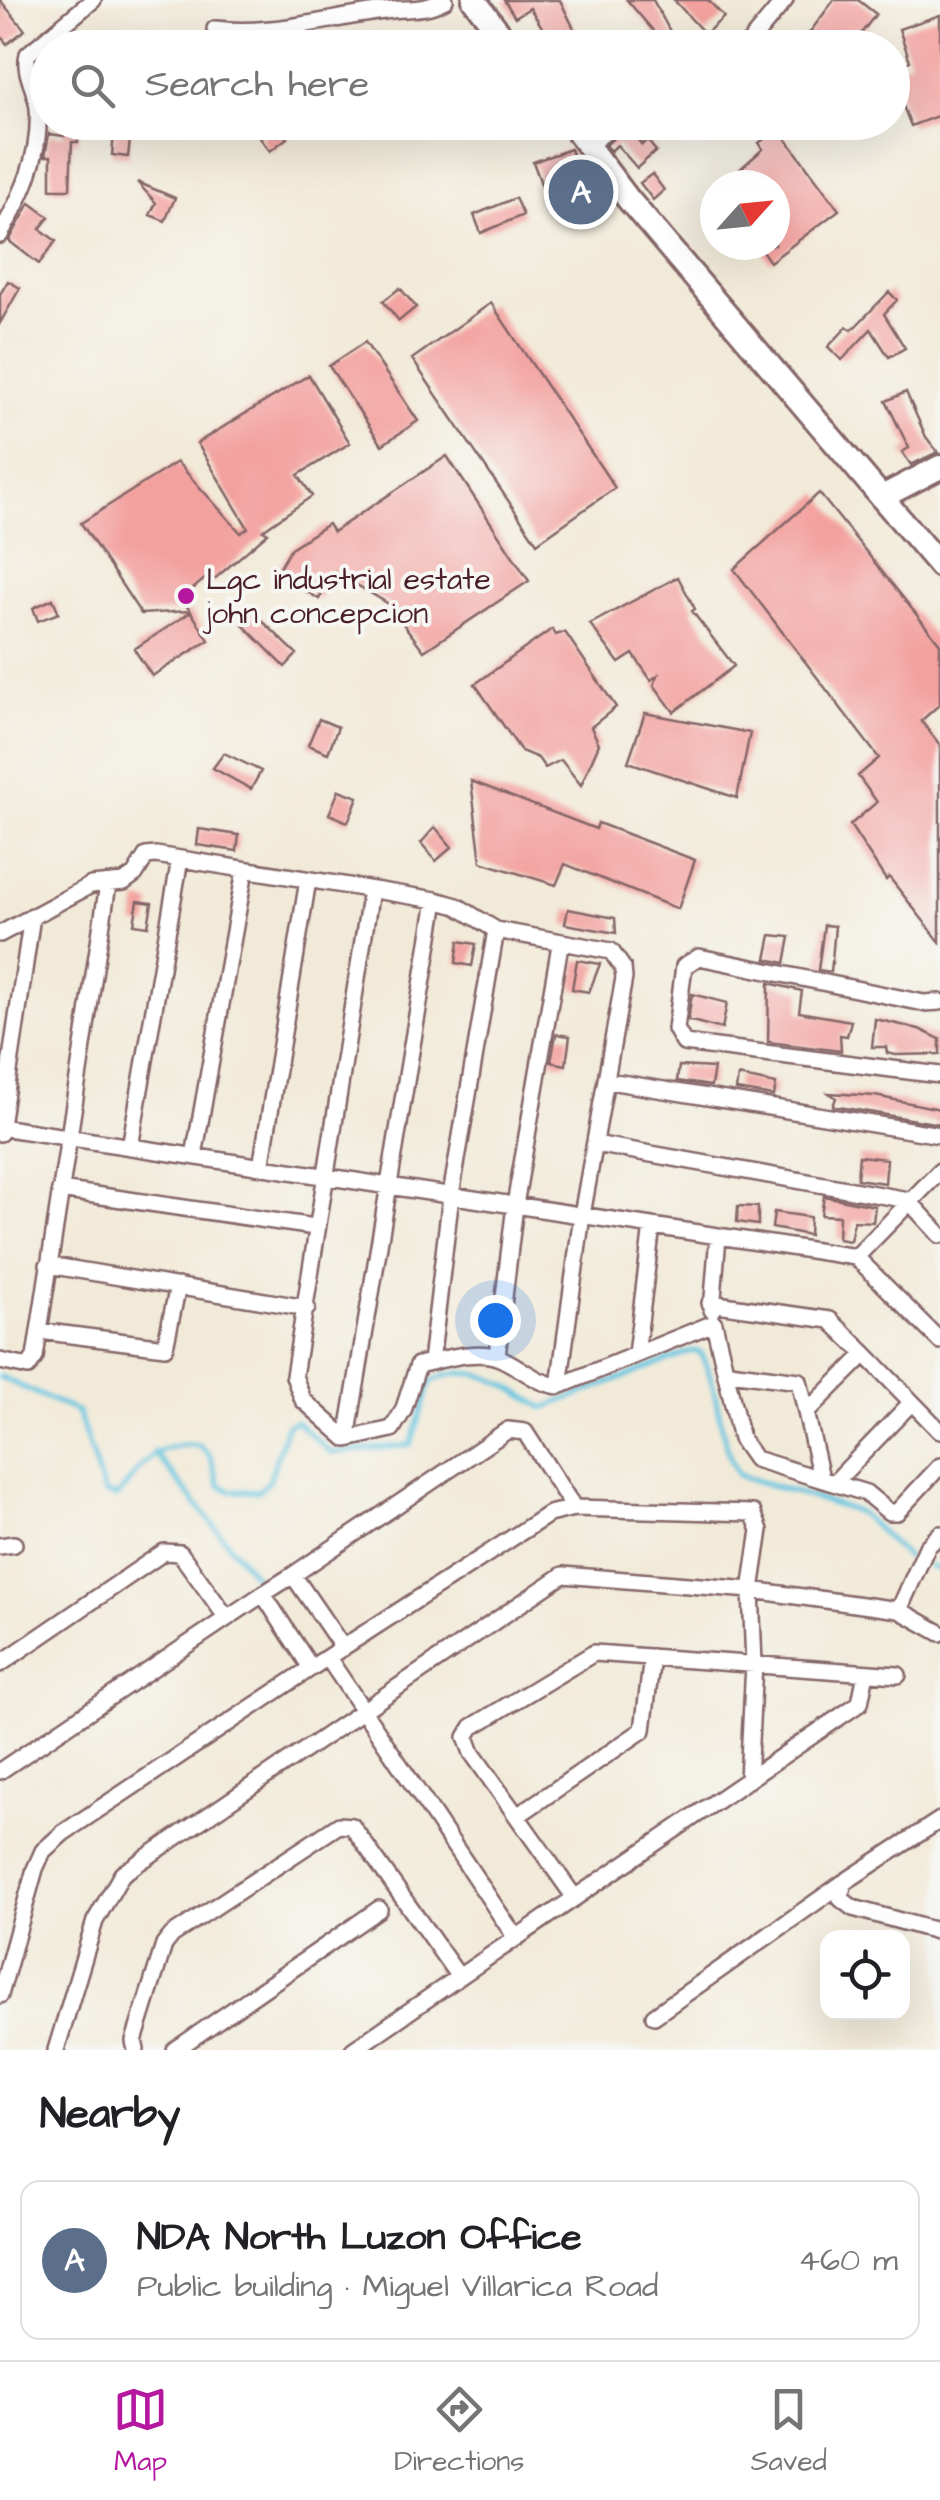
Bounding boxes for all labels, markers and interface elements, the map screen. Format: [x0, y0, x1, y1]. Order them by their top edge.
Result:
search box [30, 30, 910, 140]
icon: search [65, 58, 120, 113]
text: Search here [145, 59, 369, 111]
pin: A [548, 154, 614, 230]
north arrow [700, 170, 790, 260]
place label: Lgc industrial estate john concepcion [202, 559, 491, 635]
marker: Lgc industrial estate john concepcion [175, 585, 197, 607]
your location [470, 1295, 521, 1346]
map controls [820, 1930, 910, 2020]
button: locate [820, 1930, 910, 2020]
text: Nearby [40, 2086, 180, 2144]
text: NDA North Luzon Office [137, 2212, 582, 2264]
text: A [64, 2238, 85, 2283]
text: 460 m [798, 2238, 898, 2283]
text: Public building · Miguel Villarica Road [137, 2264, 658, 2309]
tab: Map [113, 2382, 168, 2481]
tab: Directions [394, 2382, 524, 2481]
tab: Saved [751, 2382, 827, 2481]

